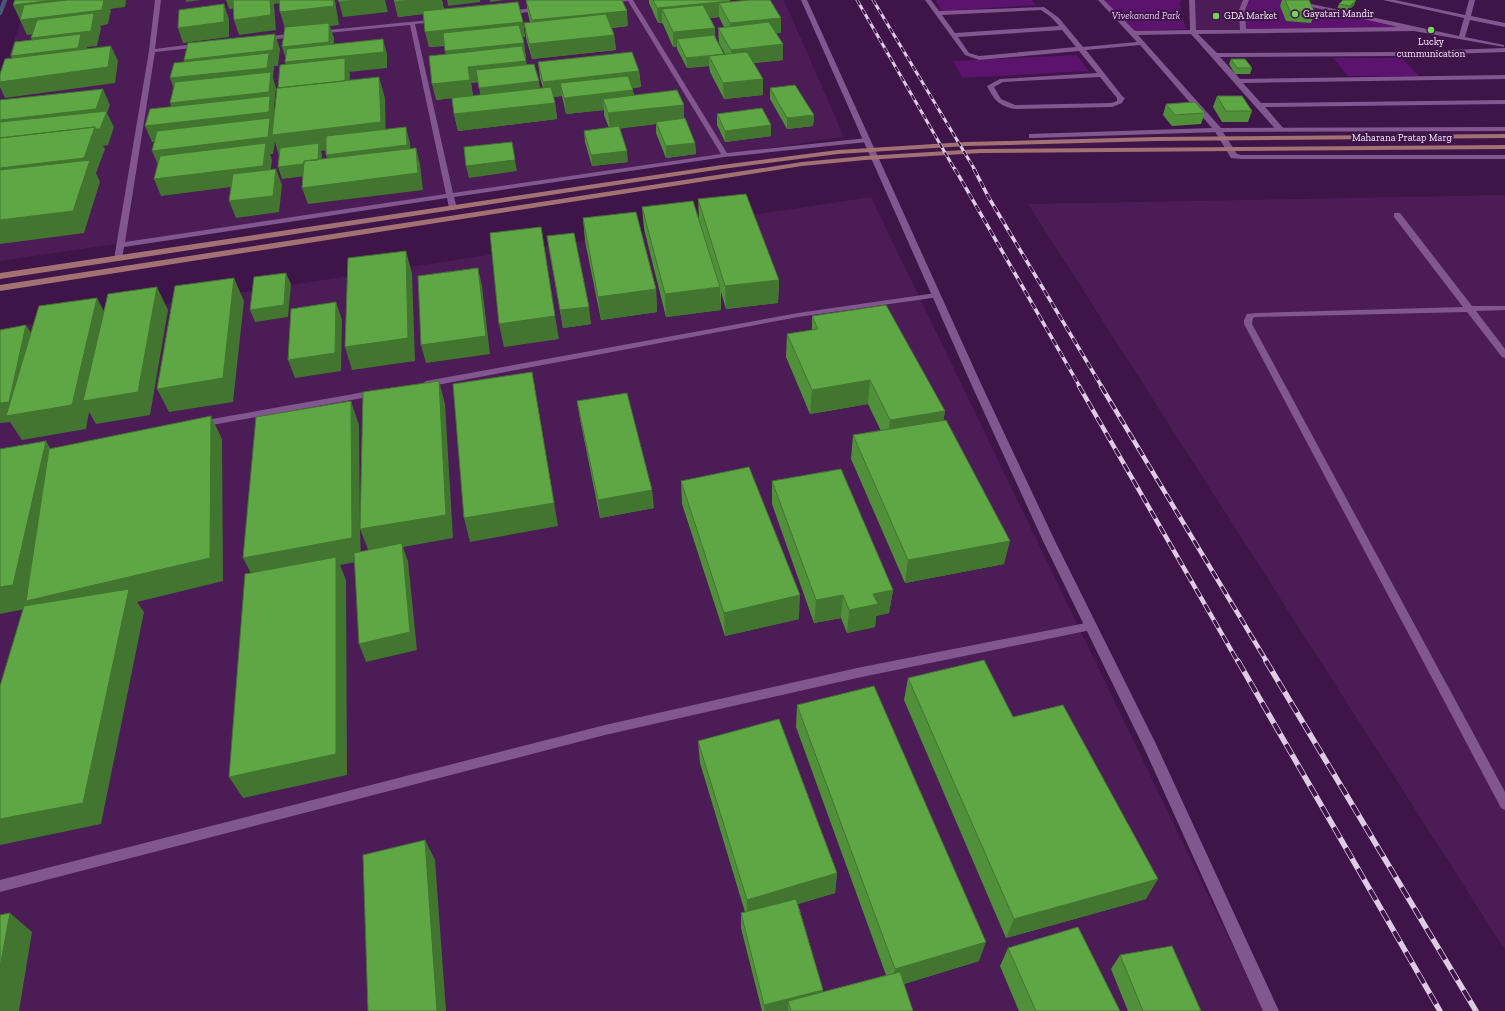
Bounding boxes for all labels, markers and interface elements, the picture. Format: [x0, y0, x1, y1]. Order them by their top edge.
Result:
place label: Gayatari Mandir [1303, 8, 1374, 20]
marker: Gayatari Mandir [1290, 9, 1300, 19]
park label: Vivekanand Park [1112, 10, 1181, 22]
place label: GDA Market [1224, 10, 1278, 22]
marker: GDA Market [1211, 11, 1221, 21]
marker: Lucky cummunication [1426, 25, 1436, 35]
place label: Lucky cummunication [1397, 36, 1465, 60]
street label: Maharana Pratap Marg [1352, 132, 1453, 144]

